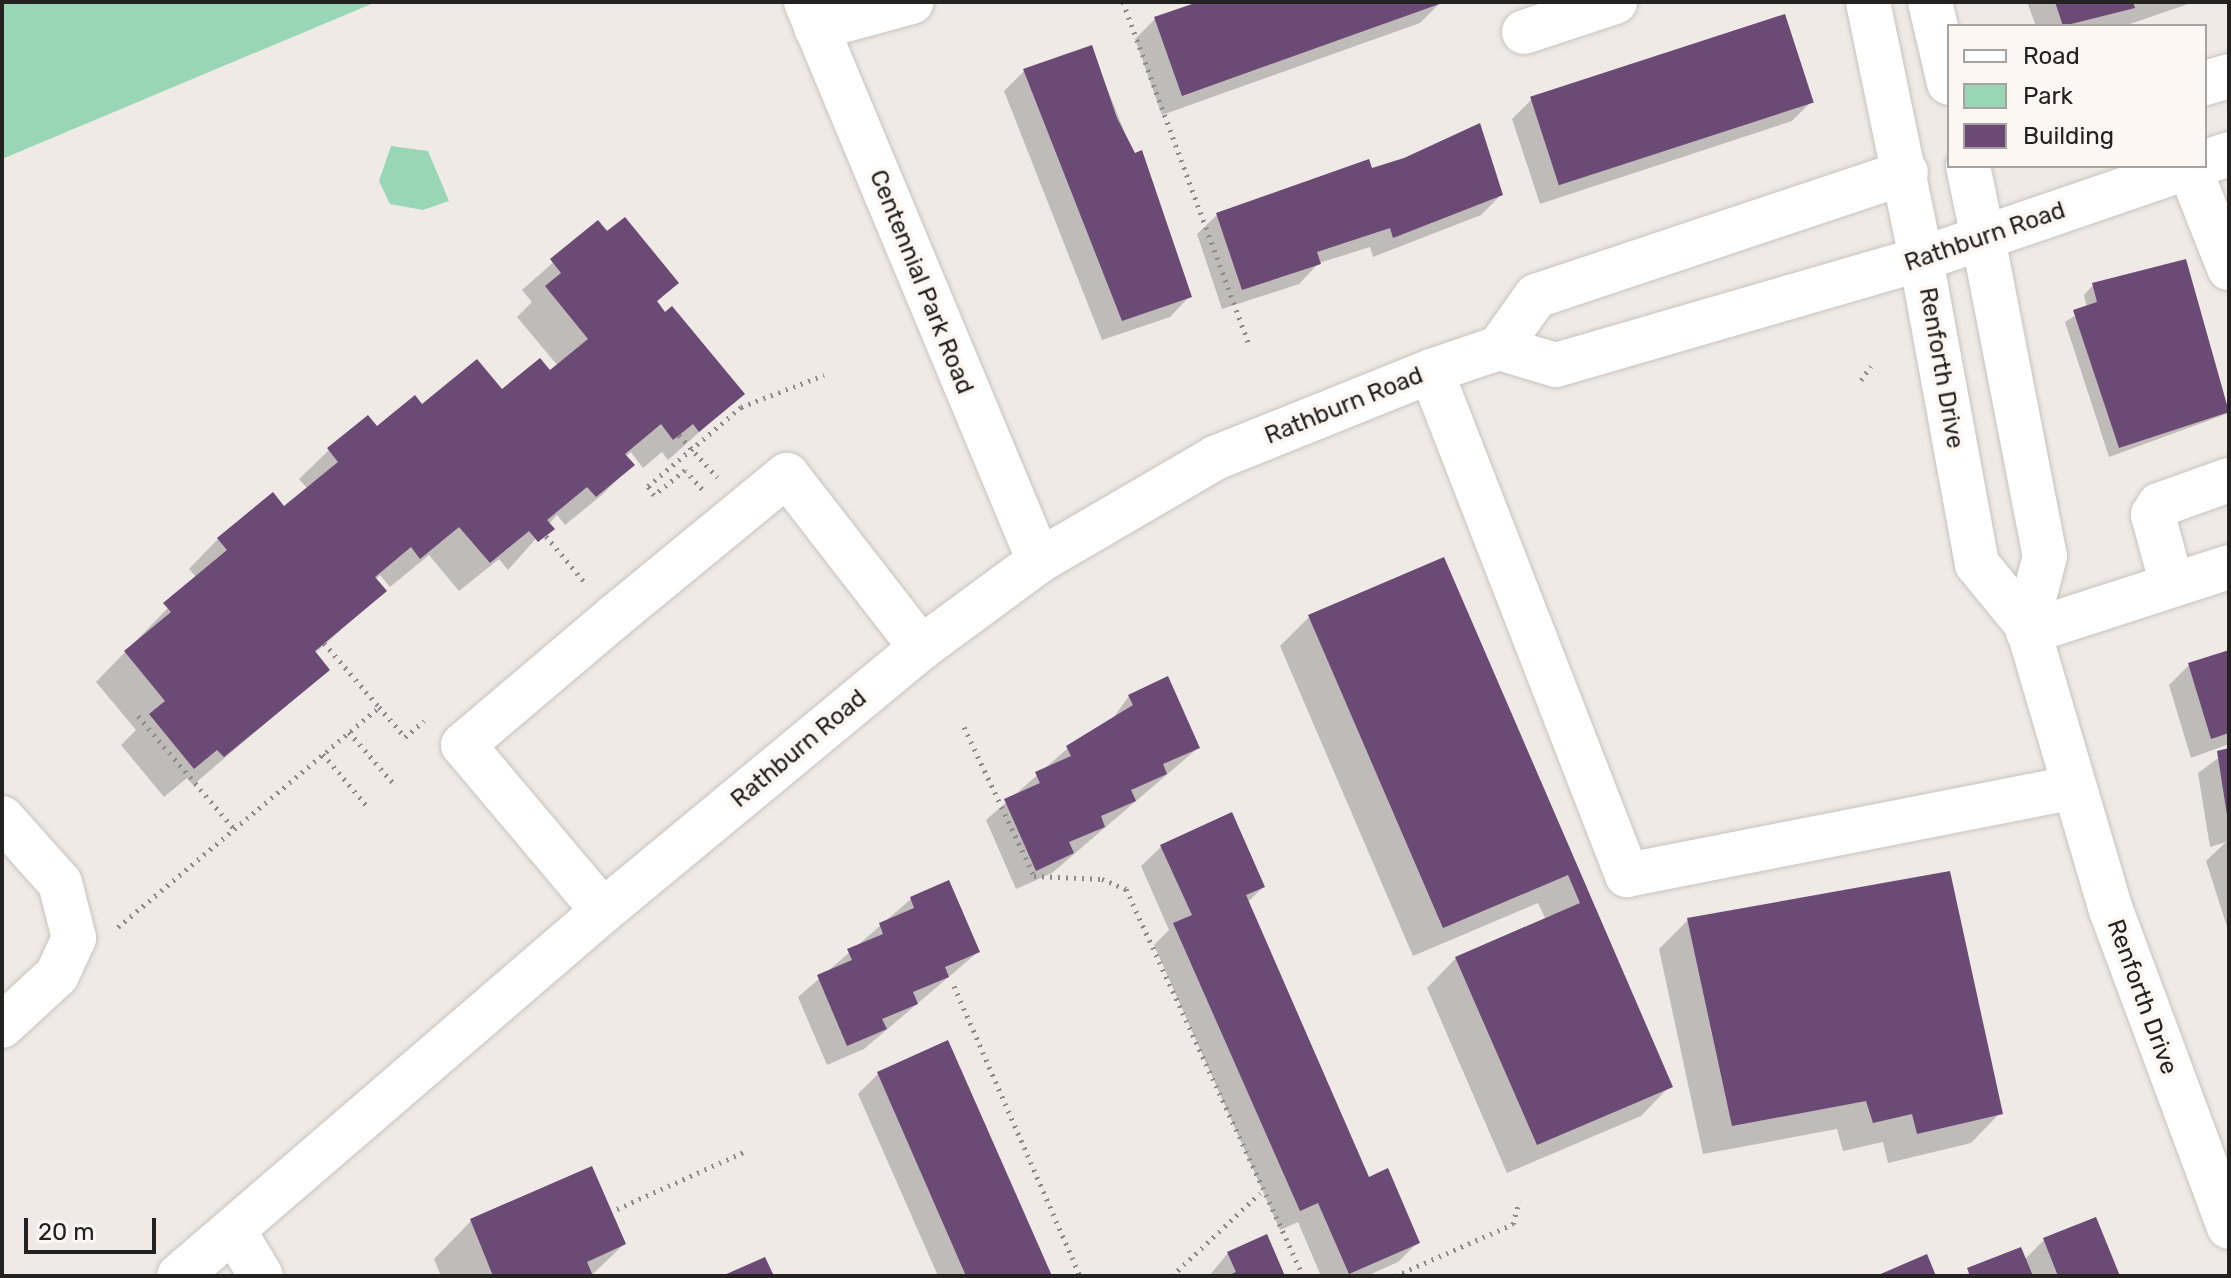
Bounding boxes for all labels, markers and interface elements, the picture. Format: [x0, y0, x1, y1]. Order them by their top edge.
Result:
legend [1947, 24, 2207, 168]
text: Road [2023, 42, 2080, 70]
text: Park [2023, 82, 2073, 110]
text: Building [2023, 122, 2114, 150]
street label: Centennial Park Road [863, 166, 979, 398]
street label: Rathburn Road [1901, 196, 2069, 278]
street label: Renforth Drive [1913, 285, 1969, 451]
street label: Rathburn Road [1261, 361, 1427, 451]
street label: Rathburn Road [725, 684, 873, 814]
street label: Renforth Drive [2101, 916, 2183, 1078]
scale bar [28, 1202, 160, 1252]
text: 20 m [38, 1218, 95, 1246]

